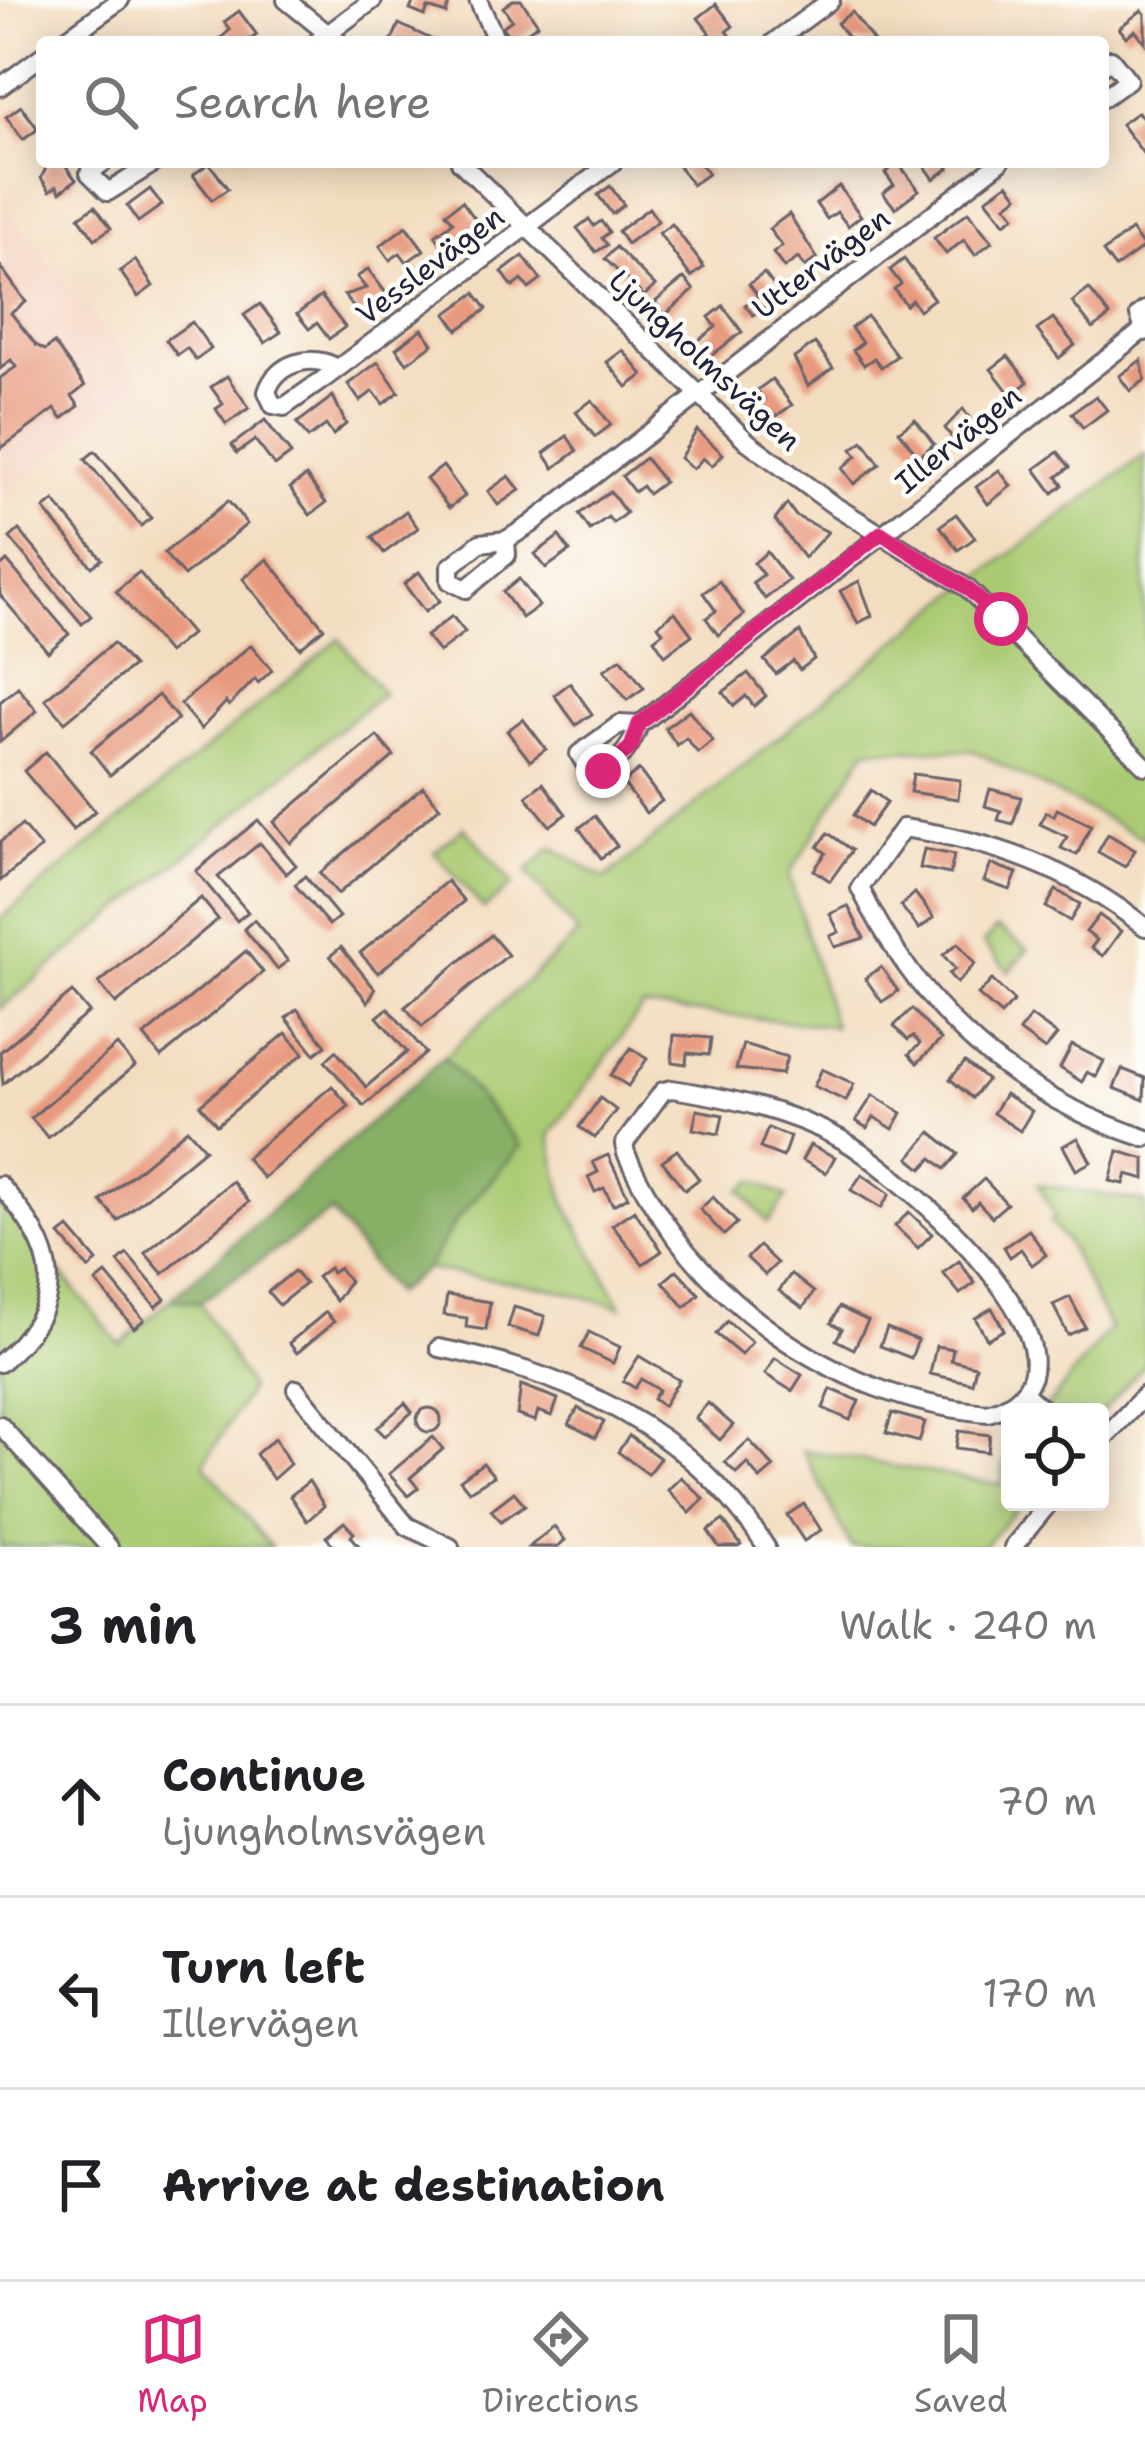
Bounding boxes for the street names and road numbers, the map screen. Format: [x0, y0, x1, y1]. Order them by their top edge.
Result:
street label: Vesslevägen [348, 196, 512, 334]
street label: Uttervägen [744, 198, 898, 328]
street label: Ljungholmsvägen [600, 260, 810, 460]
street label: Illervägen [886, 375, 1030, 503]

